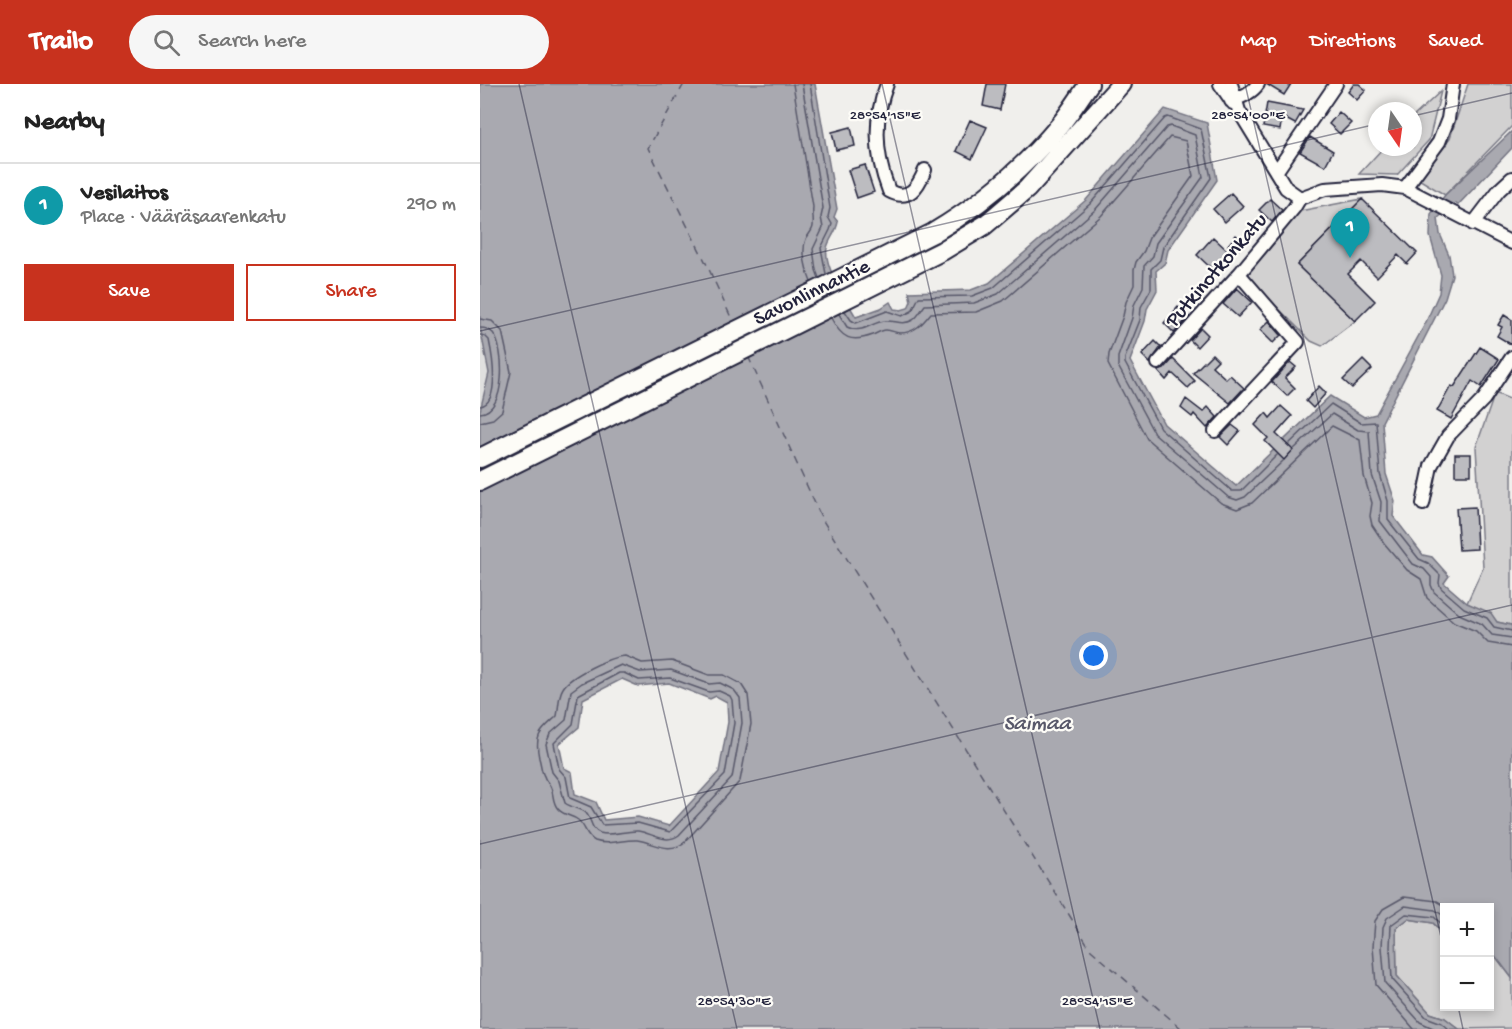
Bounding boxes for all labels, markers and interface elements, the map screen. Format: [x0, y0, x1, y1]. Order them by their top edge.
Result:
search box [129, 15, 549, 69]
text: Trailo [30, 26, 93, 59]
icon: search [150, 26, 183, 59]
text: Search here [198, 29, 306, 55]
text: Map [1240, 30, 1277, 55]
text: Directions [1310, 30, 1395, 55]
text: Saved [1428, 30, 1482, 55]
north arrow [1368, 102, 1422, 156]
text: 28°54'15"E [850, 107, 921, 125]
text: 28°54'00"E [1211, 107, 1286, 125]
text: Nearby [24, 108, 105, 139]
text: Vesilaitos [81, 181, 168, 207]
text: 1 [39, 194, 48, 217]
text: 290 m [406, 194, 456, 217]
text: Place · Vääräsaarenkatu [81, 207, 286, 230]
pin: 1 [1330, 208, 1370, 258]
street label: Putkinotkonkatu [1161, 209, 1274, 334]
street label: Savonlinnantie [750, 255, 876, 333]
button: Save [24, 264, 234, 321]
button: Share [246, 264, 456, 321]
your location [1079, 641, 1108, 670]
water label: Saimaa [1003, 712, 1072, 738]
map controls [1440, 903, 1494, 1011]
button: + [1440, 903, 1494, 957]
button: − [1440, 957, 1494, 1011]
text: 28°54'30"E [698, 993, 771, 1011]
text: 28°54'15"E [1062, 993, 1133, 1011]

